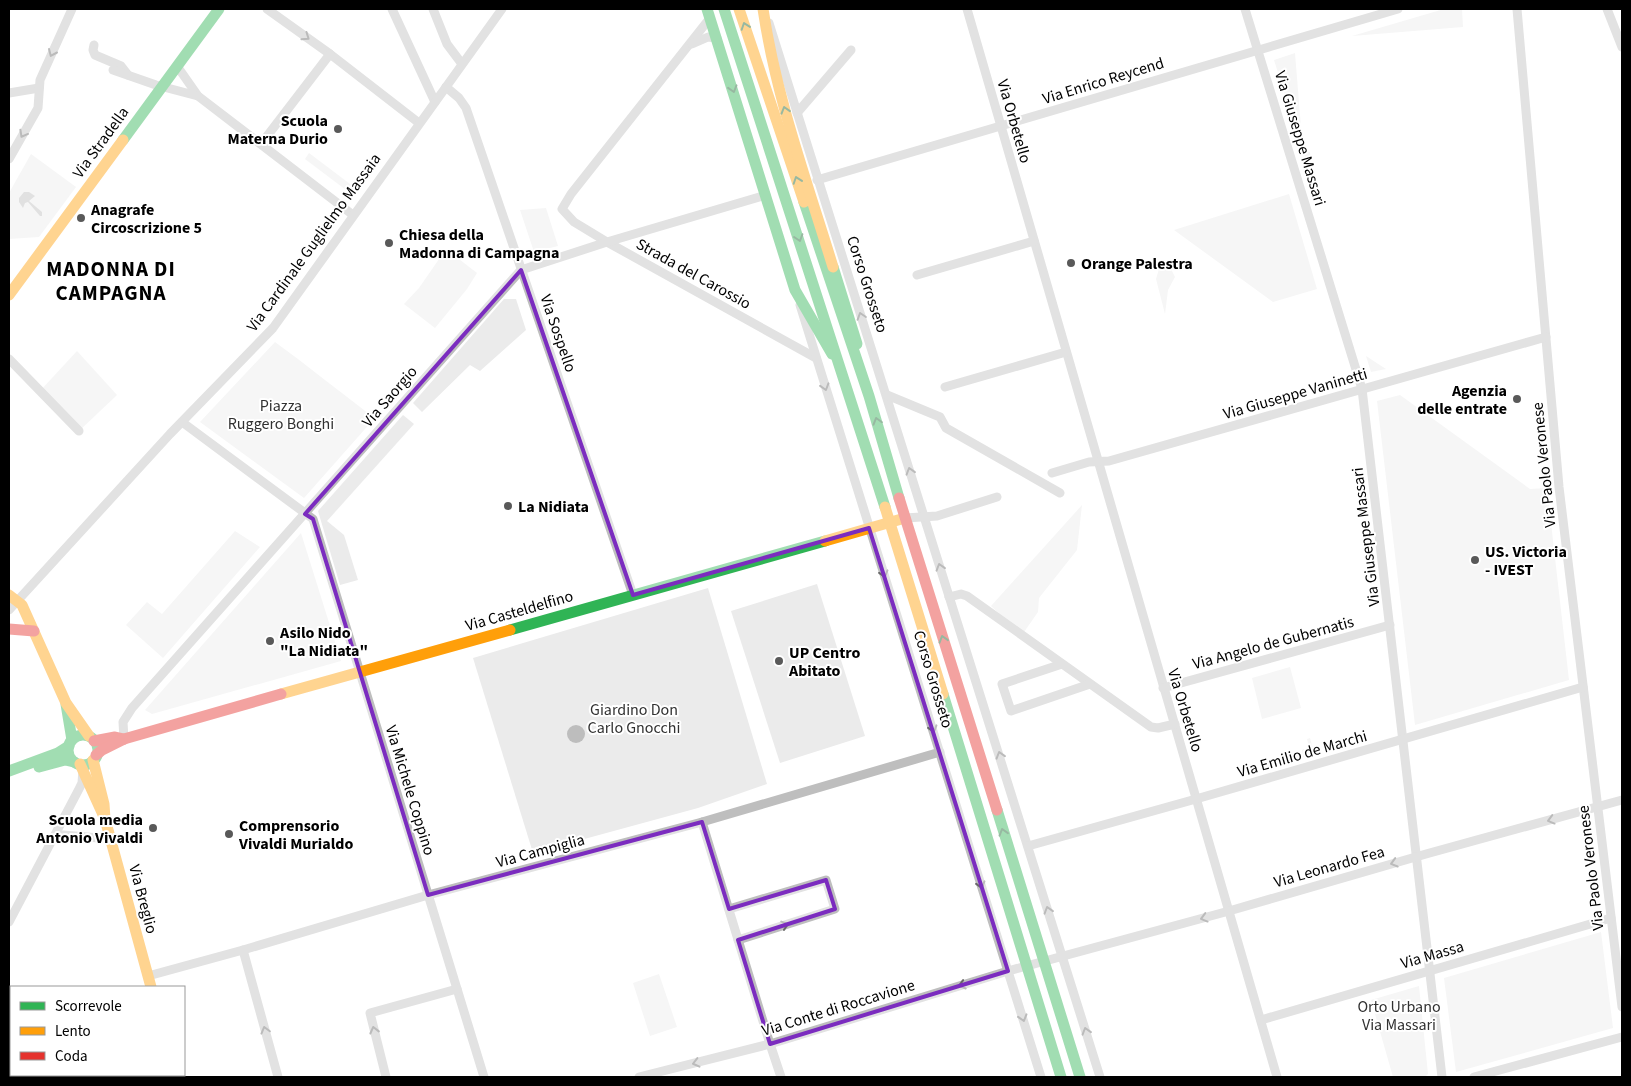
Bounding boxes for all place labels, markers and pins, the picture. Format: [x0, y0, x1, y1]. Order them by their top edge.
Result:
place label: Scuola Materna Durio [227, 110, 328, 150]
marker: Scuola Materna Durio [332, 123, 344, 135]
place label: Anagrafe Circoscrizione 5 [90, 199, 202, 239]
marker: Anagrafe Circoscrizione 5 [75, 212, 87, 224]
place label: Chiesa della Madonna di Campagna [399, 224, 559, 264]
marker: Chiesa della Madonna di Campagna [383, 237, 395, 249]
place label: Orange Palestra [1081, 253, 1193, 275]
marker: Orange Palestra [1065, 257, 1077, 269]
place label: Agenzia delle entrate [1417, 380, 1507, 420]
marker: Agenzia delle entrate [1511, 393, 1523, 405]
place label: La Nidiata [518, 496, 589, 518]
marker: La Nidiata [502, 500, 514, 512]
place label: US. Victoria - IVEST [1485, 541, 1567, 581]
marker: US. Victoria - IVEST [1469, 554, 1481, 566]
place label: Asilo Nido "La Nidiata" [279, 622, 368, 662]
marker: Asilo Nido "La Nidiata" [264, 635, 276, 647]
place label: UP Centro Abitato [788, 642, 860, 682]
marker: UP Centro Abitato [773, 655, 785, 667]
place label: Scuola media Antonio Vivaldi [35, 809, 143, 849]
place label: Comprensorio Vivaldi Murialdo [238, 815, 353, 855]
marker: Scuola media Antonio Vivaldi [147, 822, 159, 834]
marker: Comprensorio Vivaldi Murialdo [223, 828, 235, 840]

